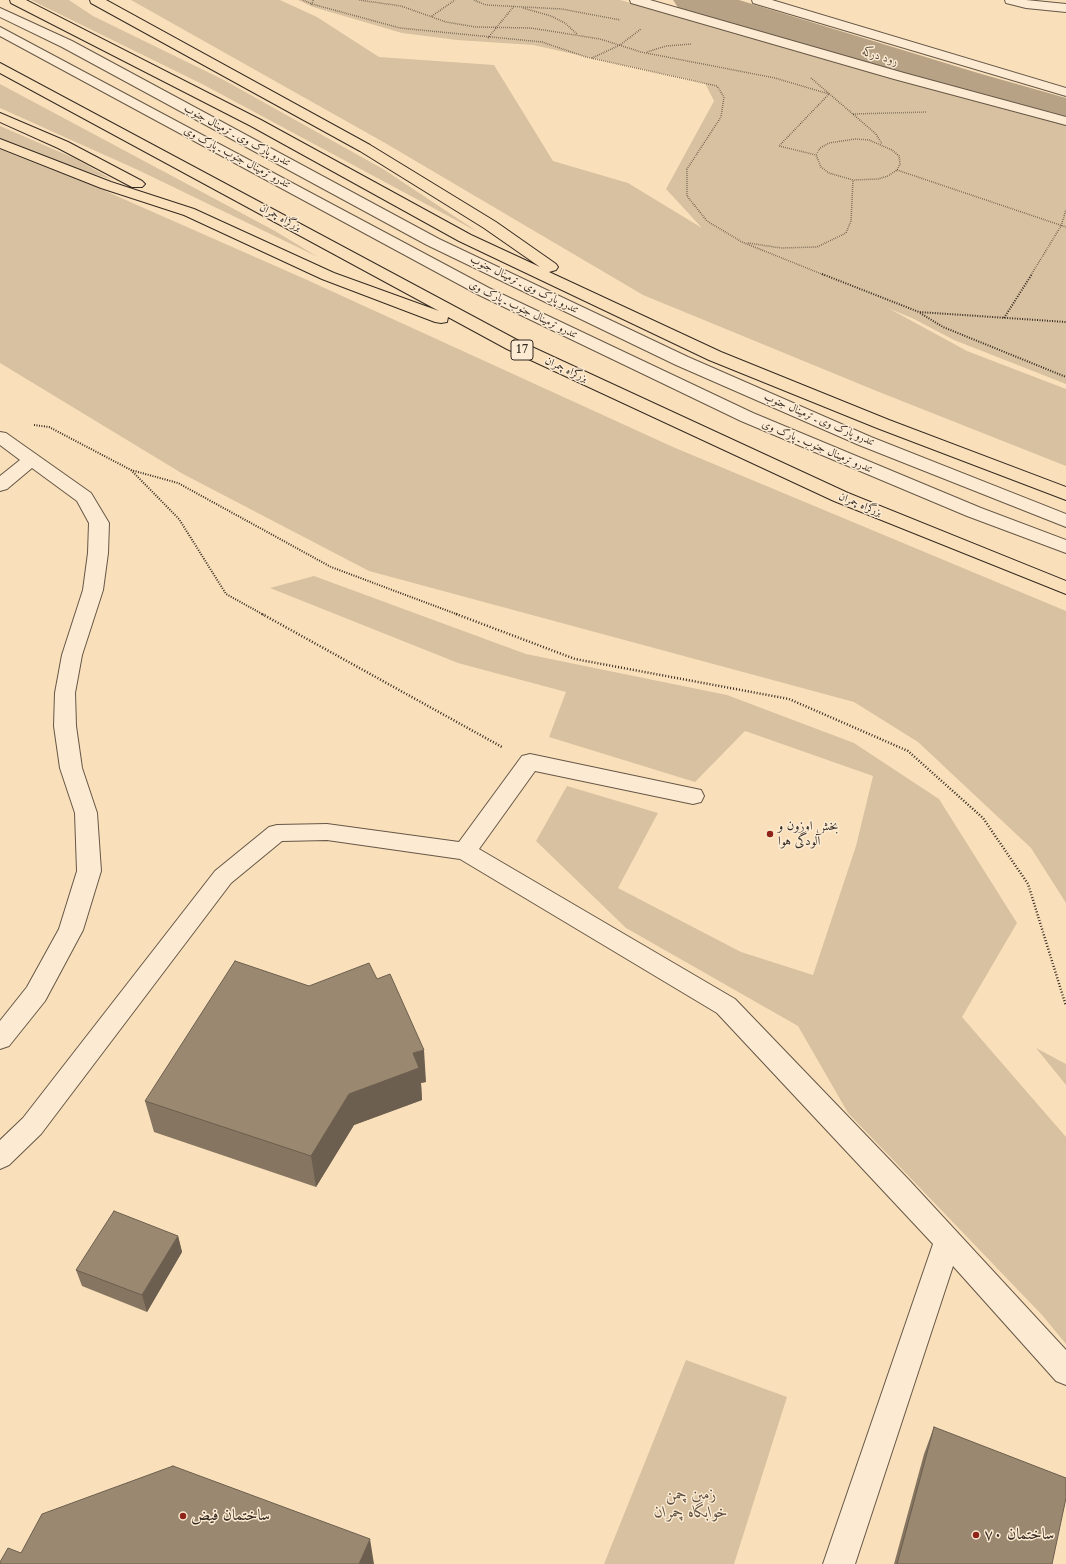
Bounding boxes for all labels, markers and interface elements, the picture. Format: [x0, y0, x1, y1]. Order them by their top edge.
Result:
water label: رود درکه [860, 45, 900, 69]
street label: تندرو پارک وی ـ ترمینال جنوب [181, 102, 293, 170]
street label: تندرو ترمینال جنوب ـ پارک وی [181, 124, 293, 192]
street label: بزرگراه چمران [257, 201, 303, 235]
street label: تندرو پارک وی ـ ترمینال جنوب [468, 253, 580, 317]
street label: تندرو ترمینال جنوب ـ پارک وی [467, 278, 579, 342]
road number: 17 [511, 340, 533, 360]
street label: بزرگراه چمران [543, 354, 589, 386]
street label: تندرو پارک وی ـ ترمینال جنوب [762, 391, 876, 449]
street label: تندرو ترمینال جنوب ـ پارک وی [760, 418, 874, 476]
street label: بزرگراه چمران [836, 490, 884, 520]
place label: بخش اوزون و آلودگی هوا [778, 819, 838, 850]
marker: بخش اوزون و آلودگی هوا [765, 829, 775, 839]
park label: زمین چمن خوابگاه چمران [654, 1485, 728, 1523]
place label: ساختمان فیض [191, 1506, 270, 1526]
marker: ساختمان فیض [178, 1511, 188, 1521]
place label: ساختمان ۷۰ [984, 1525, 1054, 1545]
marker: ساختمان ۷۰ [971, 1530, 981, 1540]

